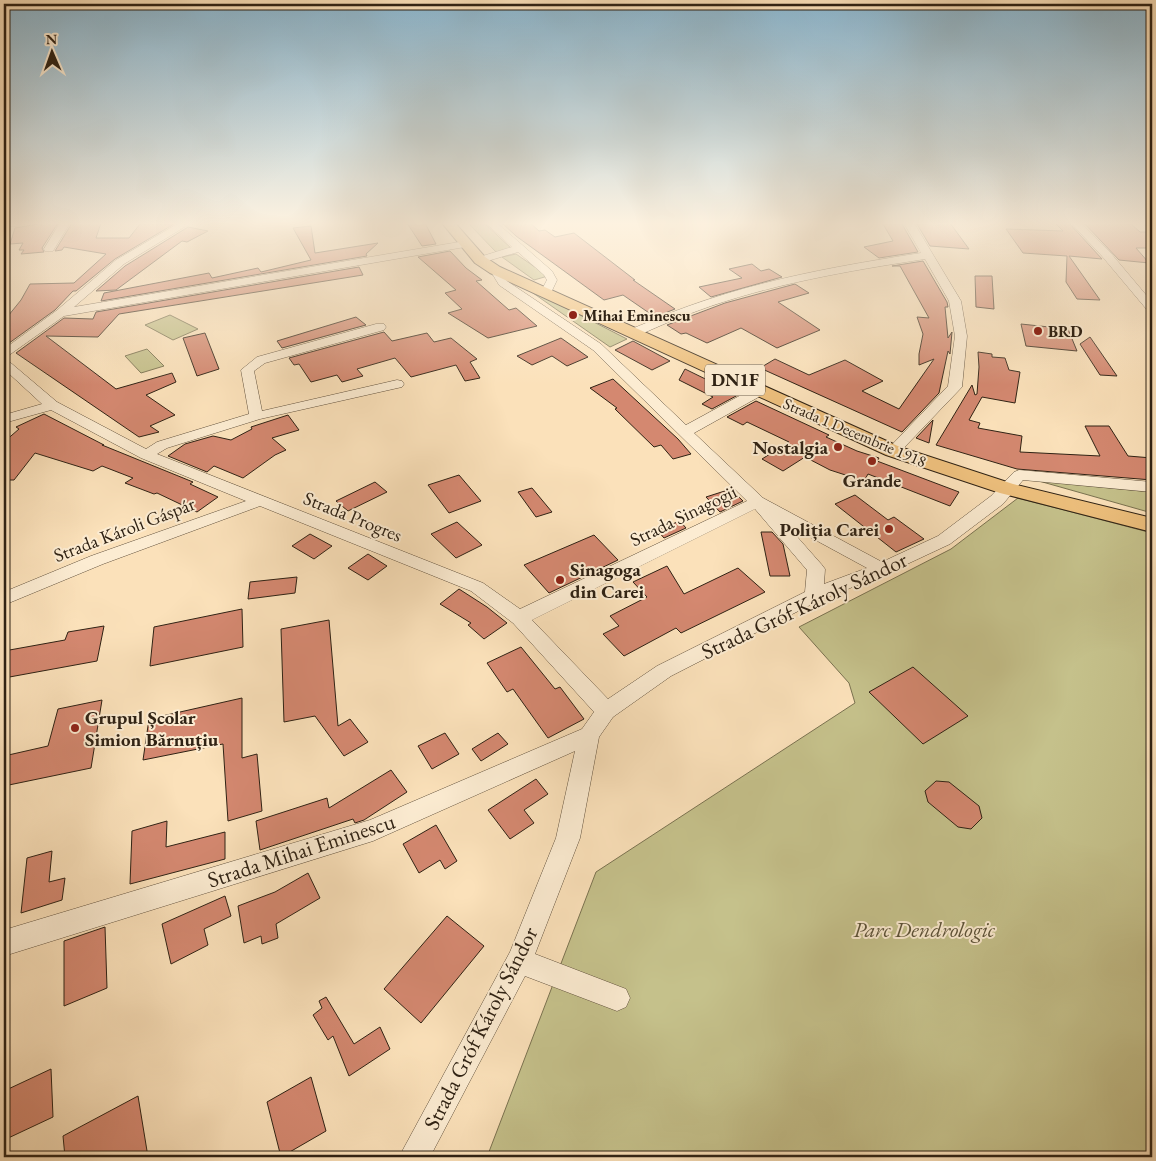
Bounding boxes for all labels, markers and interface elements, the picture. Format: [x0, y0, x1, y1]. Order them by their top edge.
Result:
north arrow [28, 28, 78, 78]
text: N [46, 30, 58, 48]
place label: Mihai Eminescu [583, 305, 691, 326]
marker: Mihai Eminescu [567, 309, 579, 321]
place label: BRD [1048, 321, 1082, 342]
marker: BRD [1032, 325, 1044, 337]
road number: DN1F [705, 364, 765, 396]
street label: Strada 1 Decembrie 1918 [780, 393, 930, 472]
place label: Nostalgia [752, 435, 829, 460]
marker: Nostalgia [832, 441, 844, 453]
marker: Grande [866, 455, 878, 467]
place label: Grande [843, 468, 901, 493]
street label: Strada Sinagogii [626, 479, 741, 552]
street label: Strada Progres [300, 485, 406, 548]
street label: Strada Károli Gáspár [50, 491, 199, 568]
place label: Poliția Carei [779, 517, 879, 542]
marker: Poliția Carei [883, 523, 895, 535]
street label: Strada Gróf Károly Sándor [696, 545, 913, 666]
place label: Sinagoga din Carei [570, 557, 644, 604]
marker: Sinagoga din Carei [554, 574, 566, 586]
place label: Grupul Școlar Simion Bărnuțiu [85, 705, 219, 752]
marker: Grupul Școlar Simion Bărnuțiu [69, 722, 81, 734]
street label: Strada Mihai Eminescu [204, 806, 399, 894]
park label: Parc Dendrologic [853, 915, 996, 944]
street label: Strada Gróf Károly Sándor [417, 921, 545, 1135]

